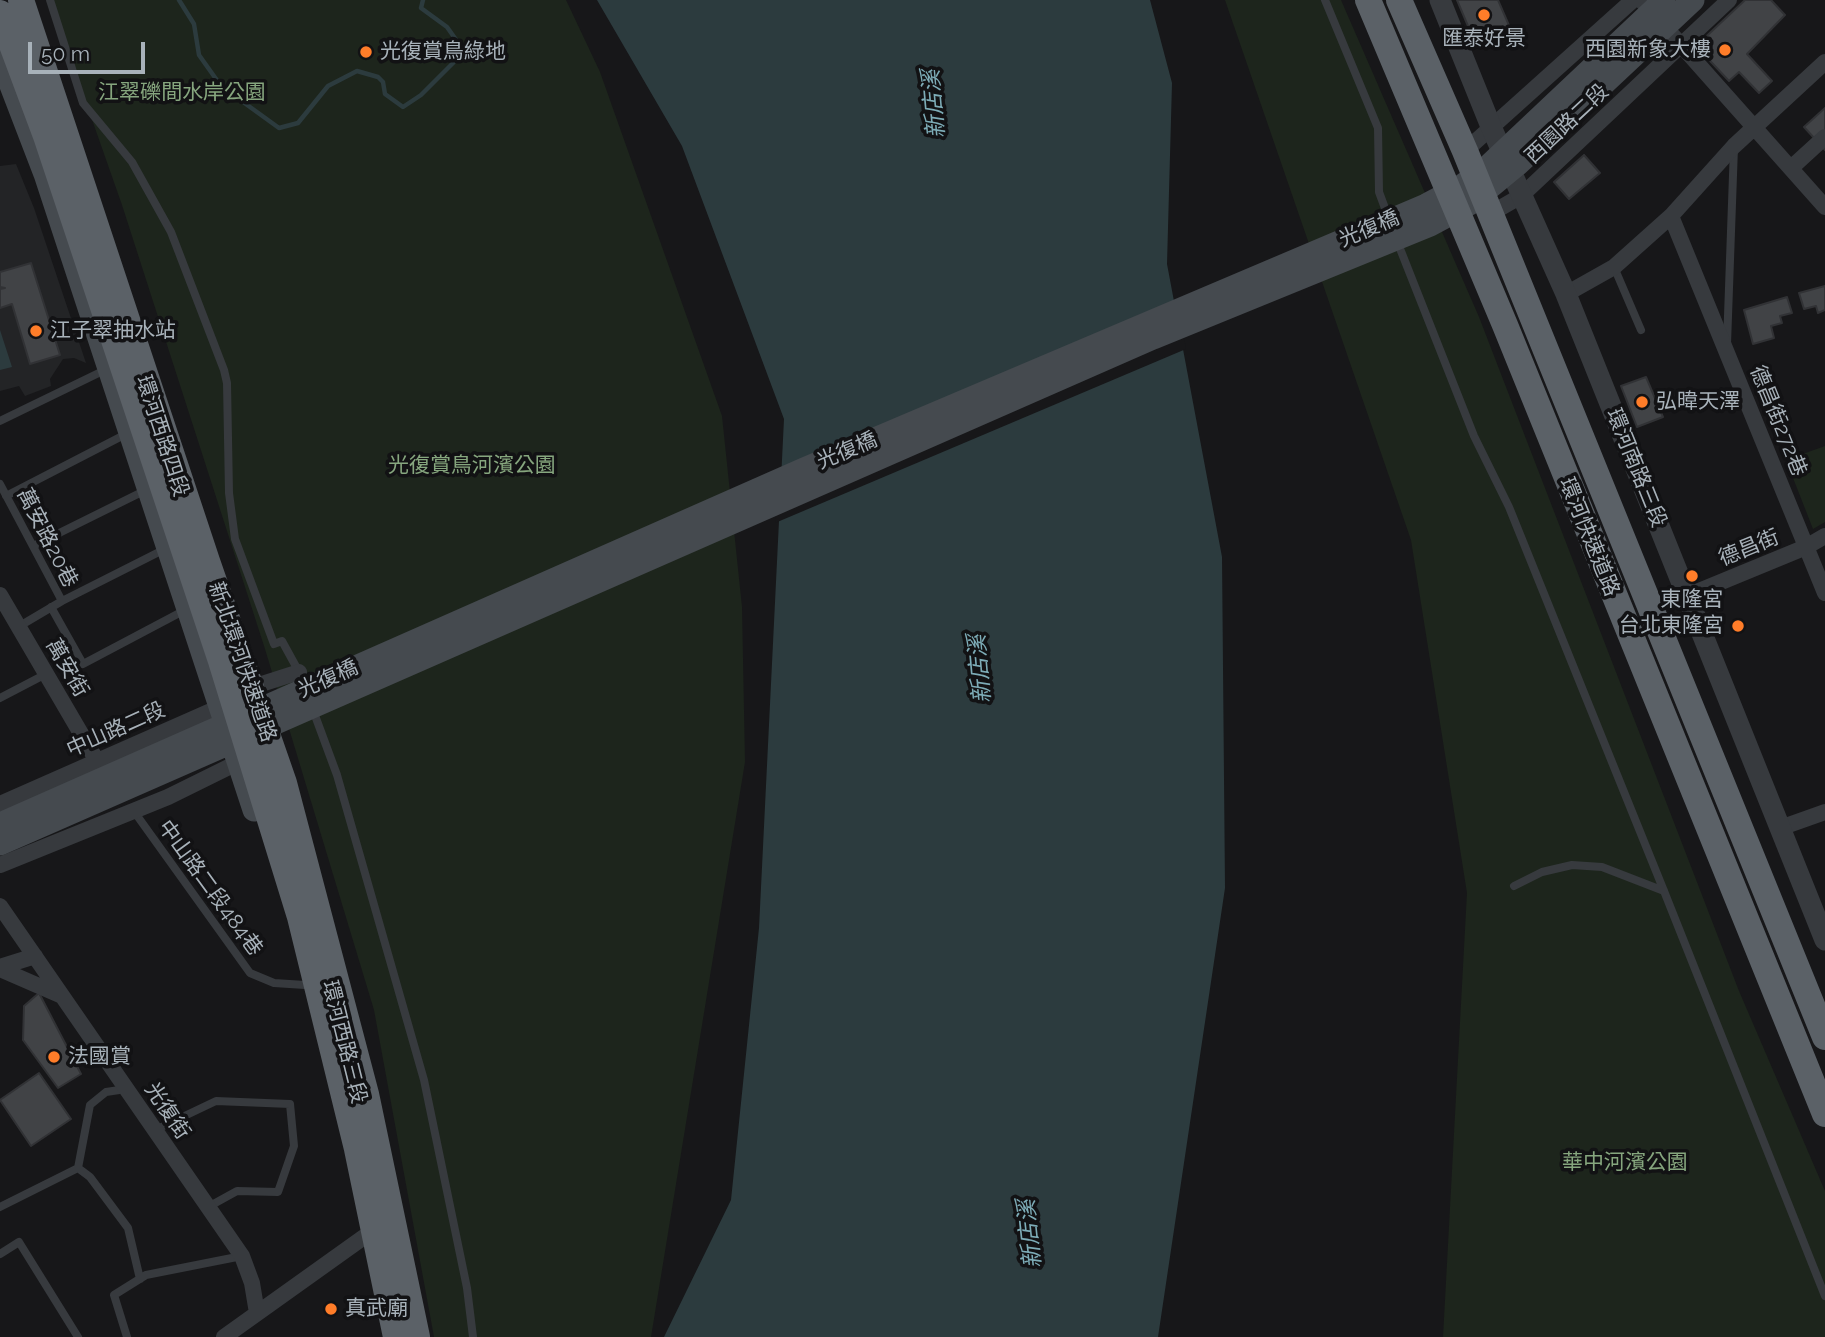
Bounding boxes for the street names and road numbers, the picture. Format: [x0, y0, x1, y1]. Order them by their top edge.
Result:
street label: 西園路二段 [1520, 79, 1614, 169]
street label: 光復橋 [1335, 205, 1403, 253]
street label: 德昌街272巷 [1744, 362, 1812, 480]
street label: 環河西路四段 [131, 372, 193, 500]
street label: 環河南路三段 [1601, 405, 1671, 531]
street label: 光復橋 [813, 427, 881, 475]
street label: 環河快速道路 [1554, 474, 1624, 600]
street label: 萬安路20巷 [11, 484, 83, 592]
street label: 德昌街 [1715, 525, 1783, 571]
street label: 新北環河快速道路 [203, 578, 281, 746]
street label: 萬安街 [40, 634, 94, 702]
street label: 光復橋 [294, 655, 362, 703]
street label: 中山路二段 [63, 697, 169, 763]
street label: 中山路二段484巷 [152, 815, 268, 961]
street label: 環河西路三段 [317, 978, 371, 1106]
street label: 光復街 [139, 1078, 195, 1144]

